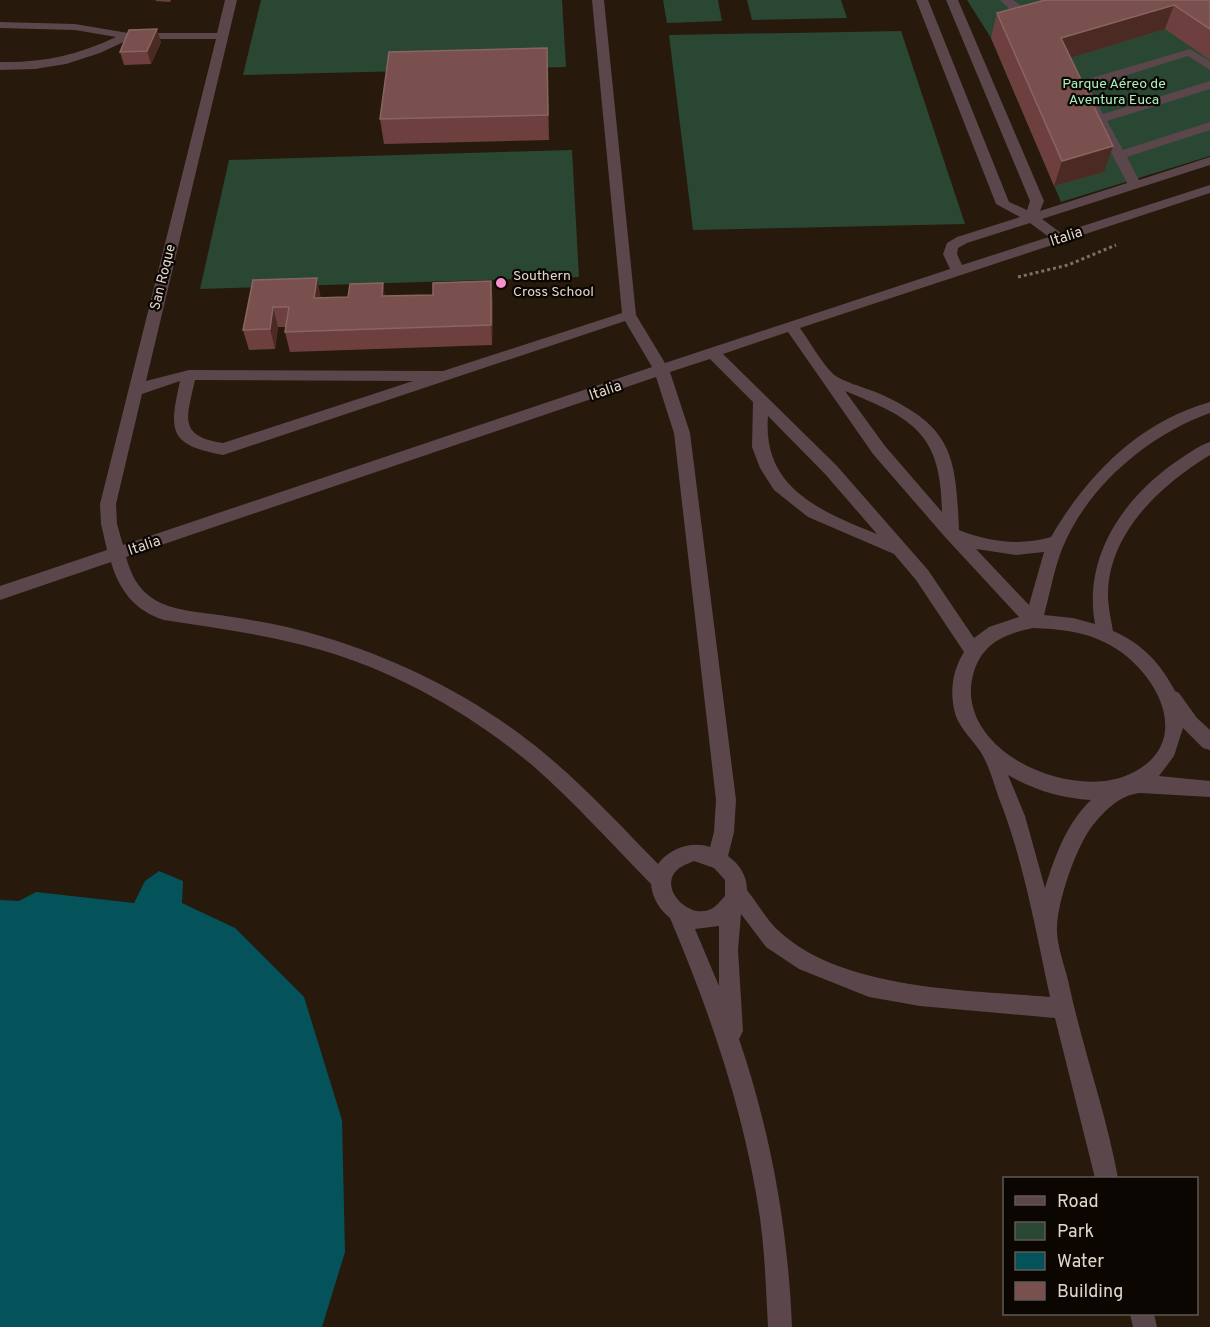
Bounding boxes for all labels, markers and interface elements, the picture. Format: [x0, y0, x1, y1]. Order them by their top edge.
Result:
park label: Parque Aéreo de Aventura Euca [1062, 76, 1166, 109]
street label: Italia [1048, 223, 1085, 252]
street label: San Roque [147, 243, 180, 312]
place label: Southern Cross School [513, 268, 594, 301]
marker: Southern Cross School [494, 276, 508, 290]
street label: Italia [587, 377, 624, 406]
street label: Italia [126, 532, 163, 561]
legend [1003, 1177, 1198, 1315]
text: Road [1057, 1191, 1099, 1214]
text: Park [1057, 1221, 1094, 1244]
text: Water [1057, 1251, 1104, 1274]
text: Building [1057, 1281, 1123, 1304]

